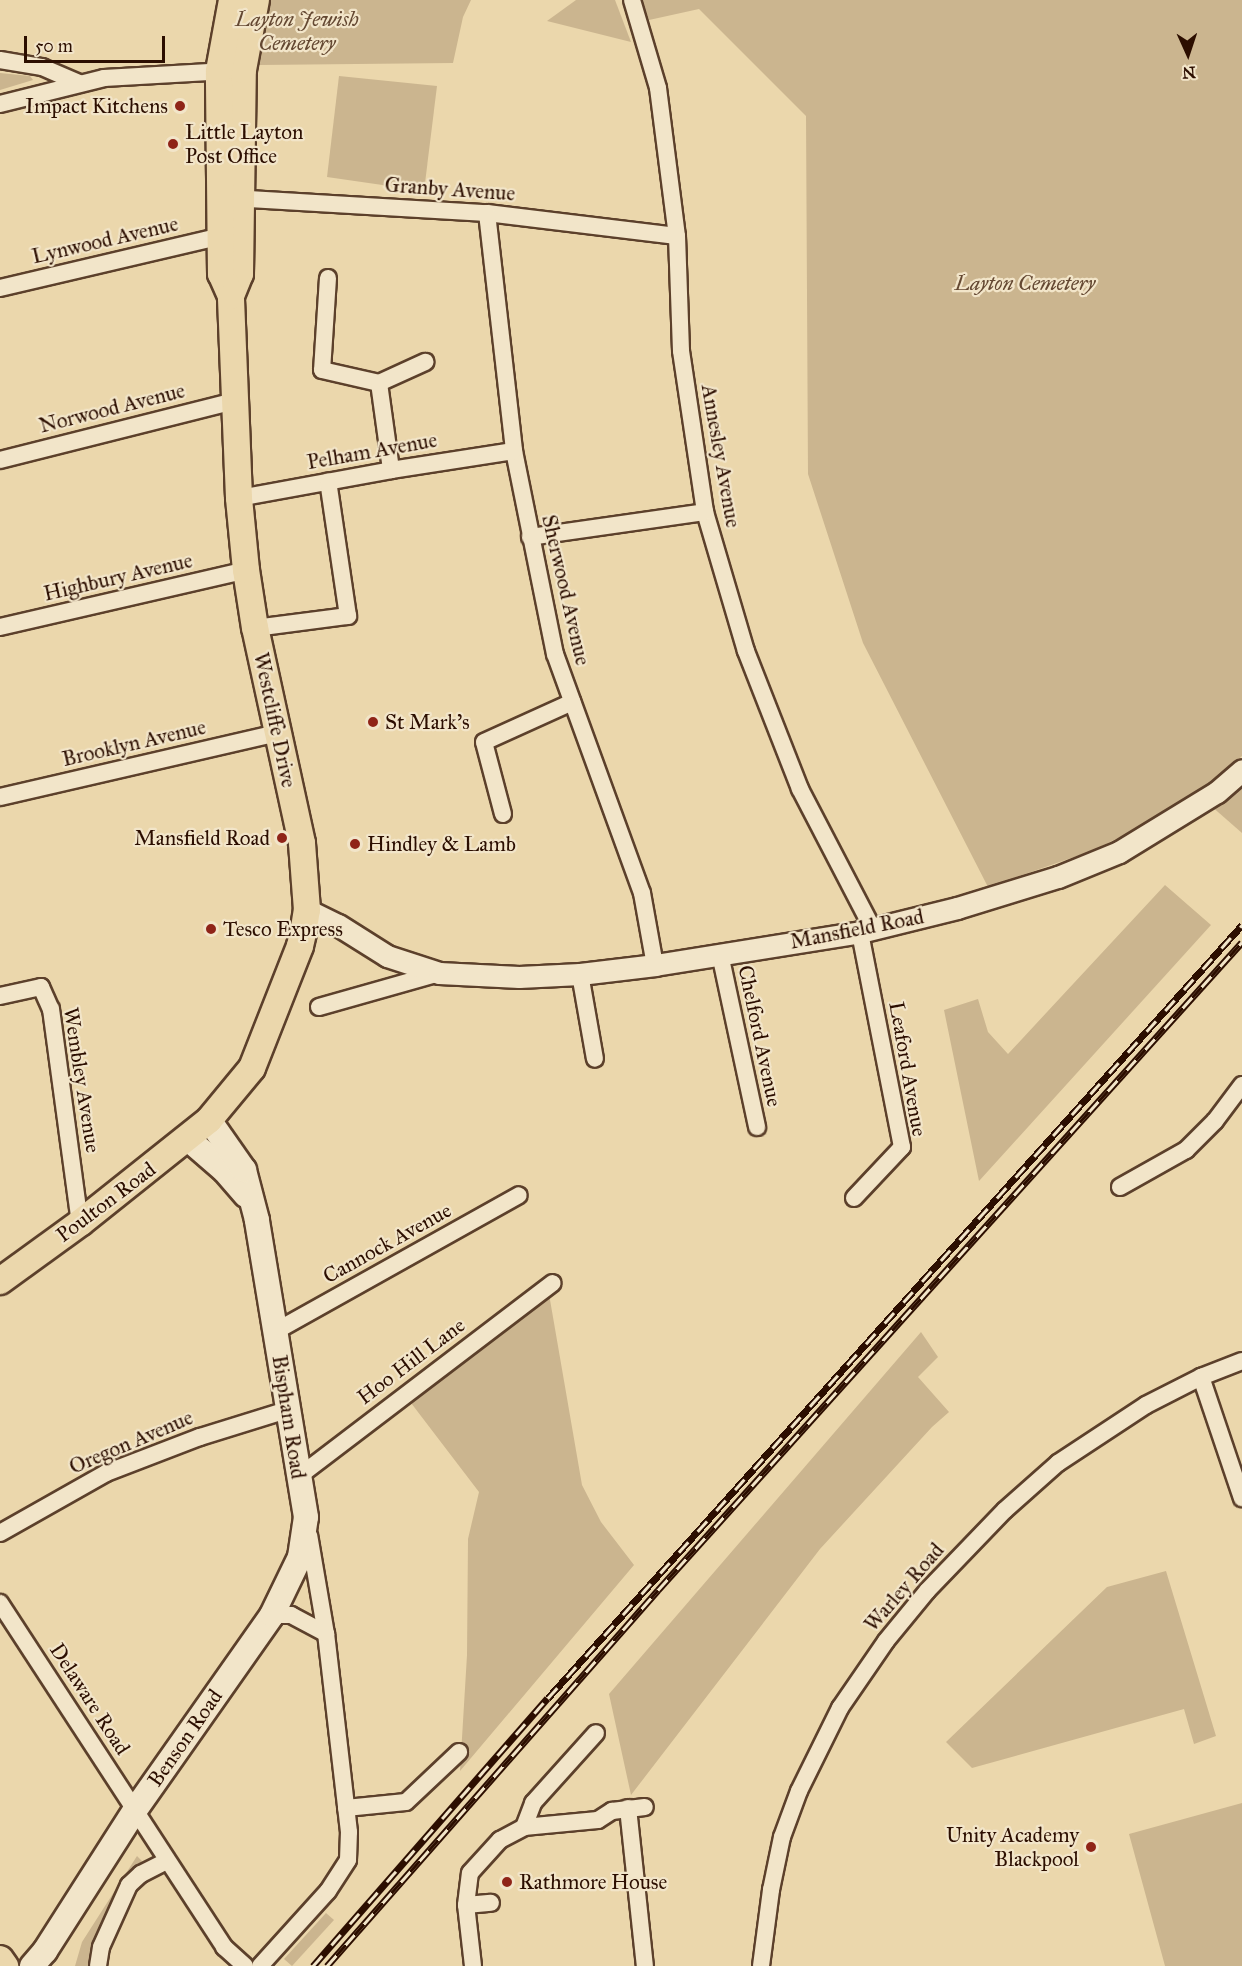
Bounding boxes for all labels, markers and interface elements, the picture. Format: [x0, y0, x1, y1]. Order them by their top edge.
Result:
park label: Layton Jewish Cemetery [235, 6, 359, 56]
scale bar [27, 24, 168, 62]
north arrow [1158, 24, 1218, 84]
text: 50 m [35, 35, 73, 57]
text: N [1182, 63, 1196, 82]
place label: Impact Kitchens [25, 93, 168, 119]
marker: Impact Kitchens [173, 99, 187, 113]
place label: Little Layton Post Office [185, 119, 303, 169]
marker: Little Layton Post Office [166, 137, 180, 151]
street label: Granby Avenue [384, 172, 516, 206]
street label: Lynwood Avenue [29, 211, 181, 269]
park label: Layton Cemetery [955, 270, 1095, 296]
street label: Norwood Avenue [36, 378, 188, 438]
street label: Annesley Avenue [696, 382, 746, 530]
street label: Pelham Avenue [305, 427, 439, 475]
street label: Sherwood Avenue [536, 512, 596, 668]
street label: Highbury Avenue [41, 548, 195, 606]
street label: Westcliffe Drive [248, 650, 302, 790]
place label: St Mark's [385, 709, 470, 735]
street label: Brooklyn Avenue [60, 714, 208, 772]
marker: St Mark's [366, 715, 380, 729]
place label: Mansfield Road [134, 825, 270, 851]
marker: Mansfield Road [275, 831, 289, 845]
place label: Hindley & Lamb [367, 831, 516, 857]
marker: Hindley & Lamb [348, 837, 362, 851]
street label: Mansfield Road [788, 904, 926, 954]
place label: Tesco Express [223, 916, 343, 942]
marker: Tesco Express [204, 922, 218, 936]
street label: Chelford Avenue [733, 963, 787, 1109]
street label: Leaford Avenue [884, 1000, 932, 1138]
street label: Wembley Avenue [58, 1005, 106, 1155]
street label: Poulton Road [51, 1156, 161, 1248]
street label: Cannock Avenue [318, 1197, 456, 1289]
street label: Hoo Hill Lane [352, 1312, 470, 1410]
street label: Bispham Road [267, 1353, 311, 1481]
street label: Oregon Avenue [65, 1405, 197, 1479]
street label: Warley Road [859, 1538, 949, 1636]
street label: Delaware Road [45, 1638, 135, 1760]
street label: Benson Road [142, 1684, 228, 1792]
place label: Unity Academy Blackpool [946, 1822, 1079, 1872]
marker: Unity Academy Blackpool [1084, 1840, 1098, 1854]
place label: Rathmore House [519, 1869, 667, 1895]
marker: Rathmore House [500, 1875, 514, 1889]

